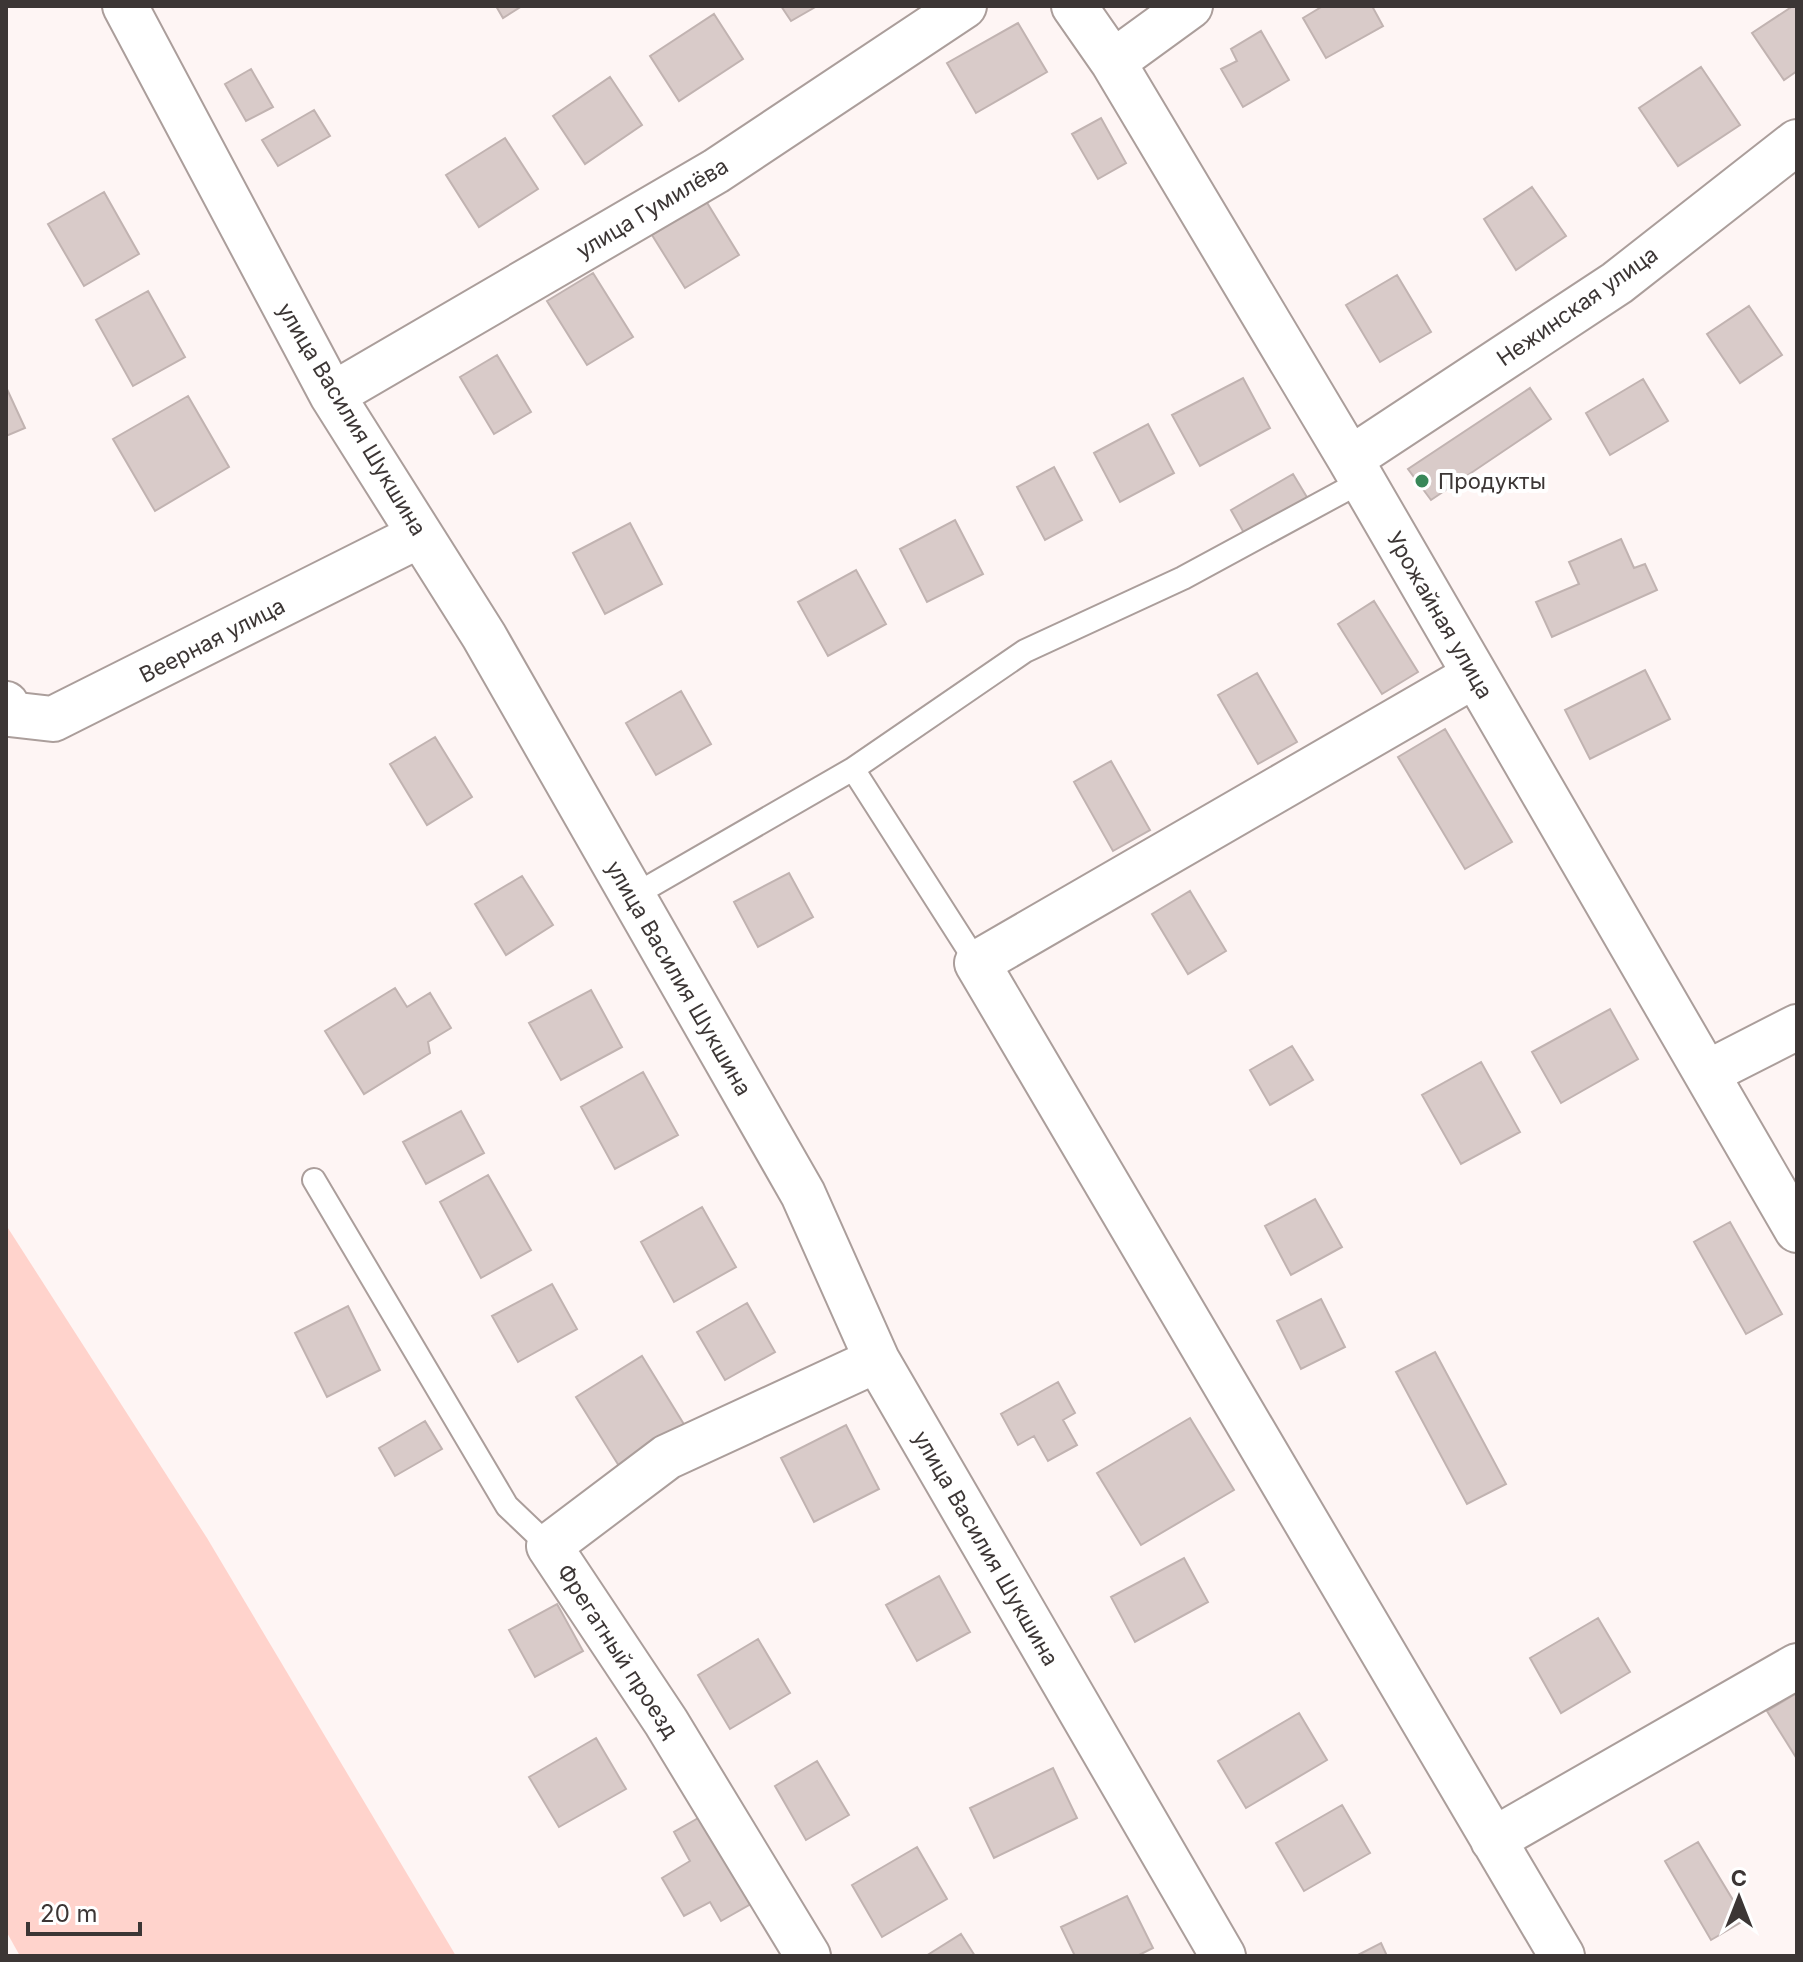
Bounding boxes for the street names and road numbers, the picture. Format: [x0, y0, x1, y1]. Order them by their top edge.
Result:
street label: улица Гумилёва [571, 152, 733, 264]
street label: Нежинская улица [1492, 241, 1662, 371]
street label: улица Василия Шукшина [272, 298, 432, 540]
street label: Урожайная улица [1382, 527, 1498, 703]
street label: Веерная улица [135, 592, 289, 688]
street label: улица Василия Шукшина [601, 856, 757, 1100]
street label: улица Василия Шукшина [908, 1426, 1064, 1670]
street label: Фрегатный проезд [552, 1559, 684, 1743]

